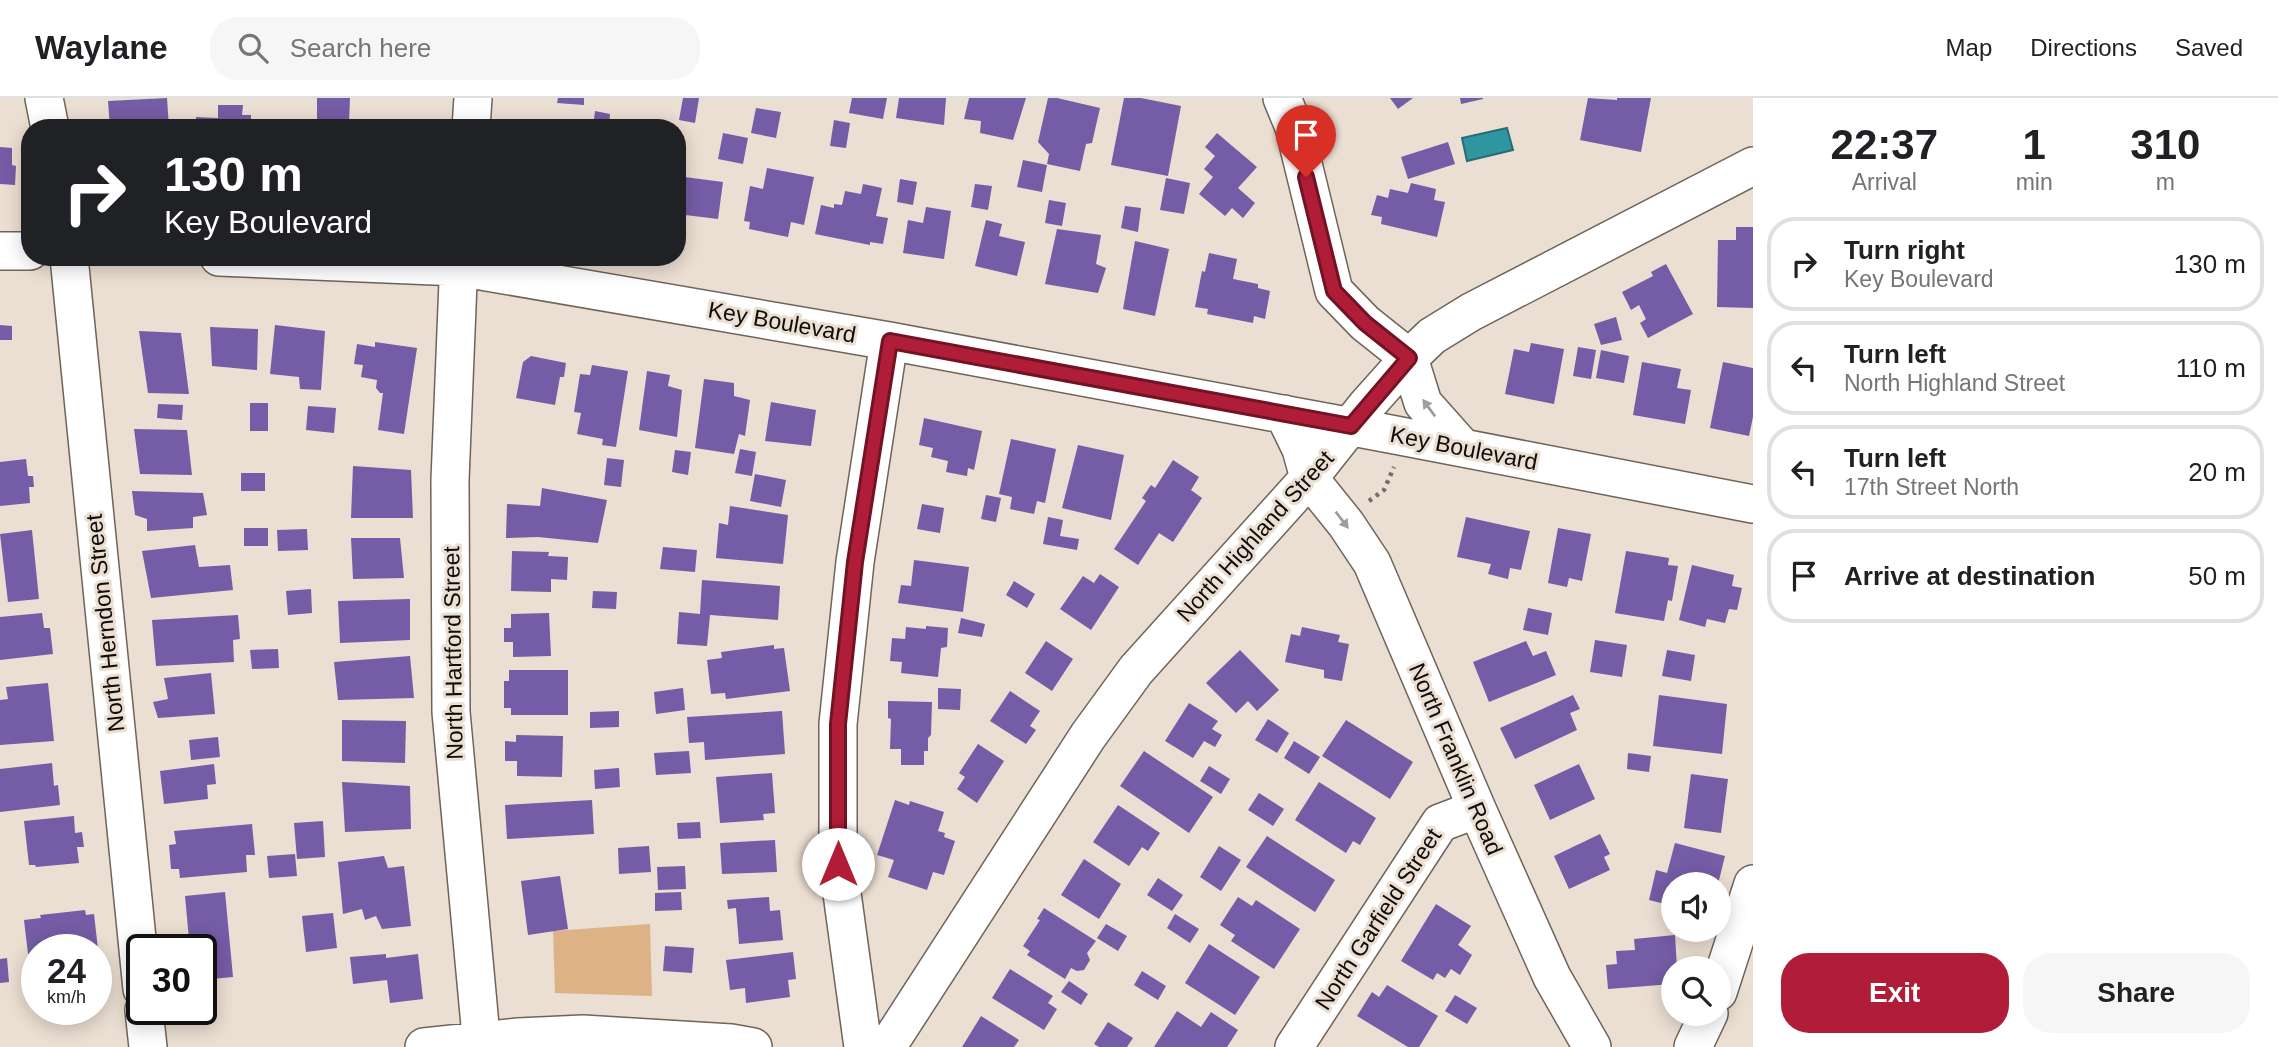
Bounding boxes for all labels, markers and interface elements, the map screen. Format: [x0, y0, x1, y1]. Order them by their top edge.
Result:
search box [210, 17, 700, 80]
text: Waylane [35, 29, 168, 66]
icon: search [234, 29, 272, 67]
text: Search here [290, 33, 431, 63]
text: Map [1946, 34, 1992, 61]
text: Directions [2030, 34, 2137, 61]
text: Saved [2175, 34, 2243, 61]
pin [1276, 105, 1336, 177]
icon: arrive [1287, 116, 1325, 154]
text: 22:37 [1831, 121, 1938, 168]
text: 1 [2022, 121, 2046, 168]
text: 310 [2130, 121, 2200, 168]
icon: right [49, 147, 140, 238]
text: 130 m [164, 147, 303, 201]
text: Arrival [1852, 169, 1917, 195]
text: min [2016, 169, 2053, 195]
text: m [2156, 169, 2175, 195]
text: Key Boulevard [164, 204, 372, 240]
text: Turn right [1844, 235, 1965, 265]
icon: right [1785, 245, 1823, 283]
text: 130 m [2174, 249, 2246, 279]
text: Key Boulevard [1844, 266, 1994, 292]
street label: Key Boulevard [706, 296, 858, 348]
text: Turn left [1844, 339, 1946, 369]
icon: left [1785, 349, 1823, 387]
text: 110 m [2176, 353, 2246, 383]
text: North Highland Street [1844, 370, 2065, 396]
one-way arrow [1422, 398, 1436, 417]
street label: Key Boulevard [1388, 421, 1540, 475]
text: Turn left [1844, 443, 1946, 473]
street label: North Highland Street [1171, 445, 1339, 627]
icon: left [1785, 453, 1823, 491]
text: 20 m [2188, 457, 2246, 487]
text: 17th Street North [1844, 474, 2019, 500]
one-way arrow [1335, 510, 1349, 529]
street label: North Herndon Street [81, 512, 129, 733]
street label: North Hartford Street [438, 545, 468, 760]
icon: arrive [1785, 557, 1823, 595]
text: Arrive at destination [1844, 561, 2095, 591]
text: 50 m [2188, 561, 2246, 591]
street label: North Franklin Road [1404, 659, 1508, 859]
street label: North Garfield Street [1310, 823, 1447, 1015]
position arrow [801, 827, 875, 901]
map controls [1661, 872, 1731, 1026]
button: sound [1661, 872, 1731, 942]
speed limit sign: 30 [126, 934, 217, 1025]
text: 24 [47, 951, 86, 990]
button: Exit [1781, 953, 2009, 1033]
button: Share [2023, 953, 2250, 1033]
button: search [1661, 956, 1731, 1026]
text: km/h [47, 987, 86, 1007]

